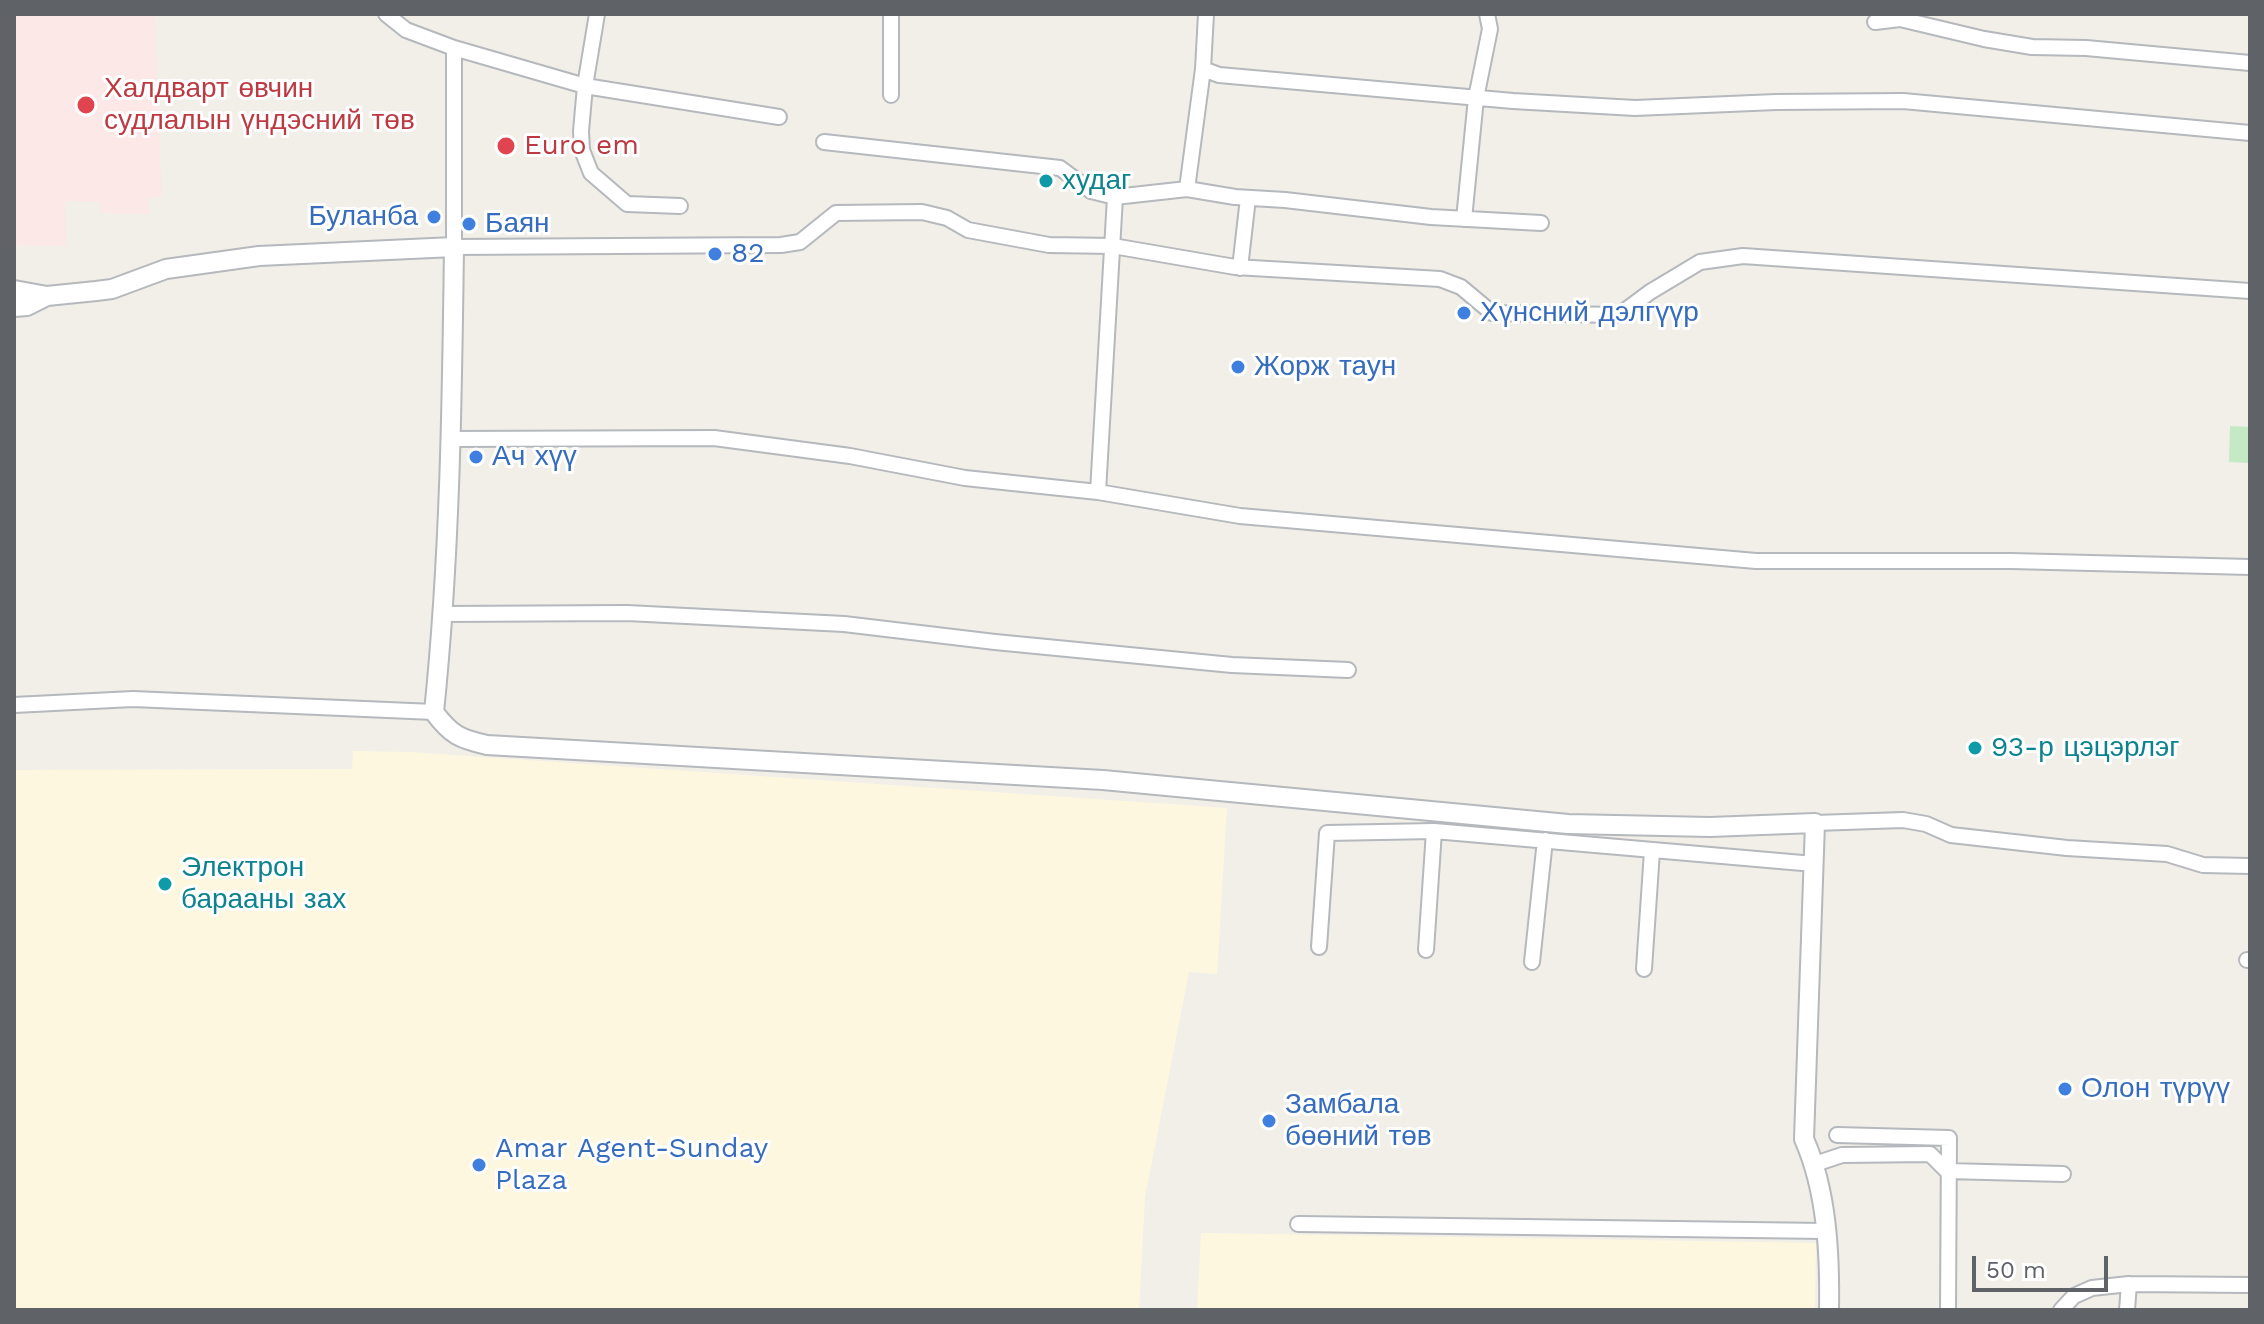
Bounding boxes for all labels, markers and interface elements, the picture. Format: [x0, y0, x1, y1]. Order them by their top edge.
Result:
place label: Халдварт өвчин судлалын үндэсний төв [104, 72, 415, 138]
marker: Халдварт өвчин судлалын үндэсний төв [75, 94, 97, 116]
place label: Euro em [524, 129, 639, 163]
marker: Euro em [495, 135, 517, 157]
place label: худаг [1062, 164, 1131, 198]
marker: худаг [1037, 172, 1055, 190]
place label: Буланба [309, 200, 418, 234]
place label: Баян [485, 207, 550, 241]
marker: Буланба [425, 208, 443, 226]
marker: Баян [460, 215, 478, 233]
place label: 82 [731, 237, 765, 271]
marker: 82 [706, 245, 724, 263]
place label: Хүнсний дэлгүүр [1480, 296, 1699, 330]
marker: Хүнсний дэлгүүр [1455, 304, 1473, 322]
place label: Жорж таун [1254, 350, 1396, 384]
marker: Жорж таун [1229, 358, 1247, 376]
place label: Ач хүү [492, 440, 577, 474]
marker: Ач хүү [467, 448, 485, 466]
place label: 93-р цэцэрлэг [1991, 731, 2180, 765]
marker: 93-р цэцэрлэг [1966, 739, 1984, 757]
place label: Электрон барааны зах [181, 851, 346, 917]
marker: Электрон барааны зах [156, 875, 174, 893]
place label: Олон түрүү [2081, 1072, 2230, 1106]
marker: Олон түрүү [2056, 1080, 2074, 1098]
place label: Замбала бөөний төв [1285, 1088, 1432, 1154]
marker: Замбала бөөний төв [1260, 1112, 1278, 1130]
place label: Amar Agent-Sunday Plaza [495, 1132, 768, 1198]
marker: Amar Agent-Sunday Plaza [470, 1156, 488, 1174]
scale bar [1976, 1240, 2112, 1290]
text: 50 m [1986, 1256, 2046, 1284]

